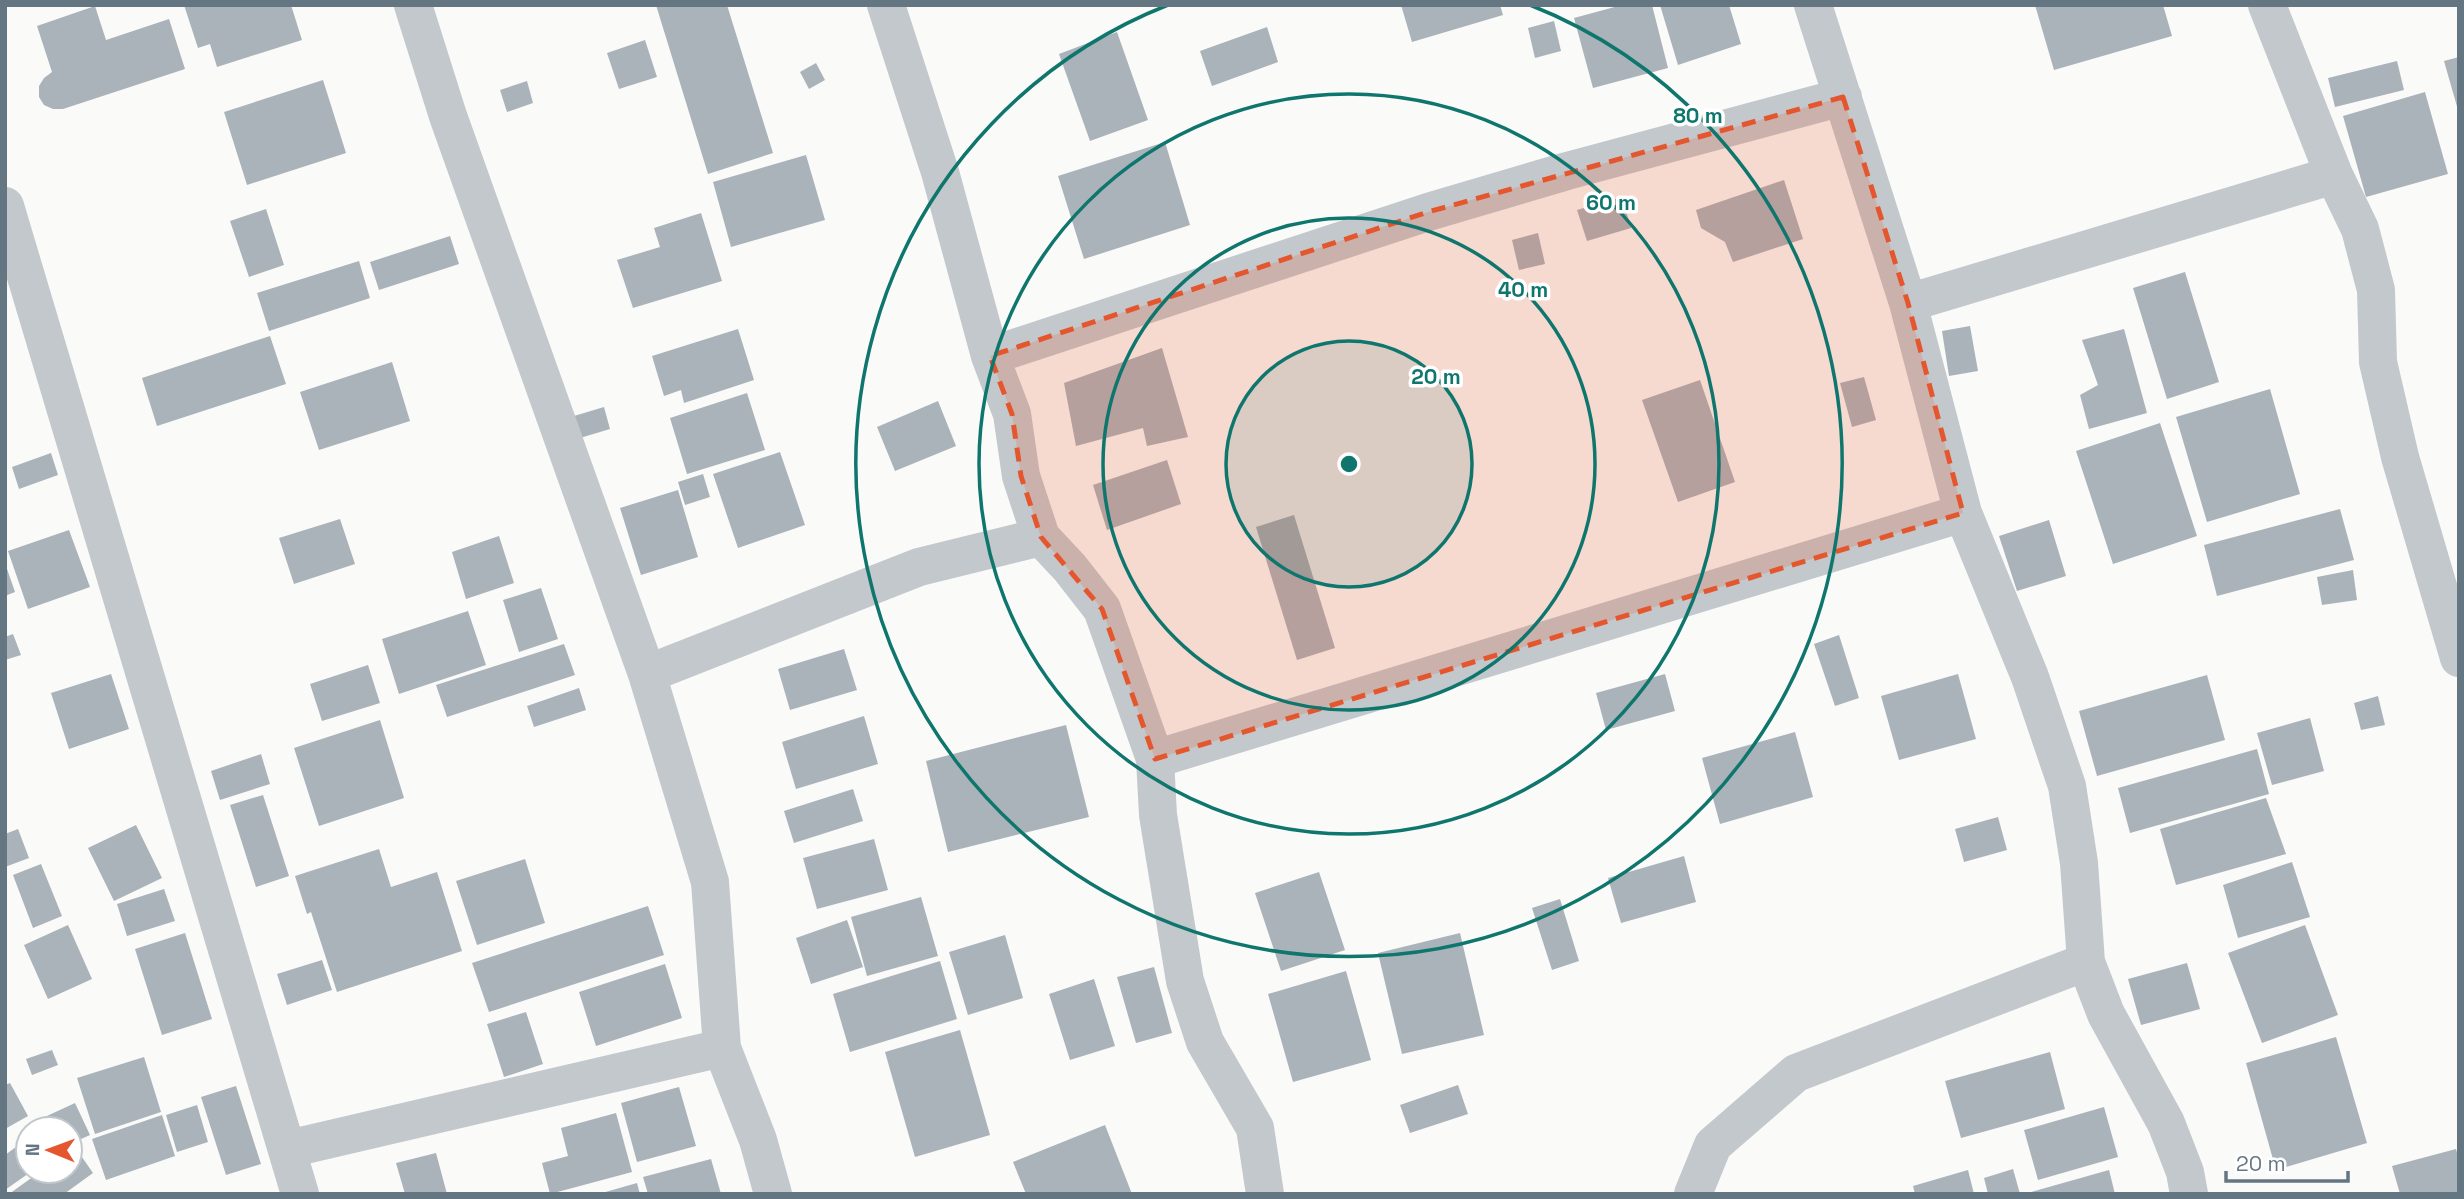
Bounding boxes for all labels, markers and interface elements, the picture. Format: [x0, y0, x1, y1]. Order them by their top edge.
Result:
text: 80 m [1673, 102, 1723, 129]
text: 60 m [1586, 189, 1636, 216]
text: 40 m [1498, 276, 1548, 303]
text: 20 m [1411, 363, 1461, 390]
centre of rings [1337, 452, 1361, 476]
north arrow [14, 1115, 84, 1185]
scale bar [2226, 1140, 2348, 1184]
text: N [20, 1143, 45, 1156]
text: 20 m [2236, 1150, 2286, 1177]

